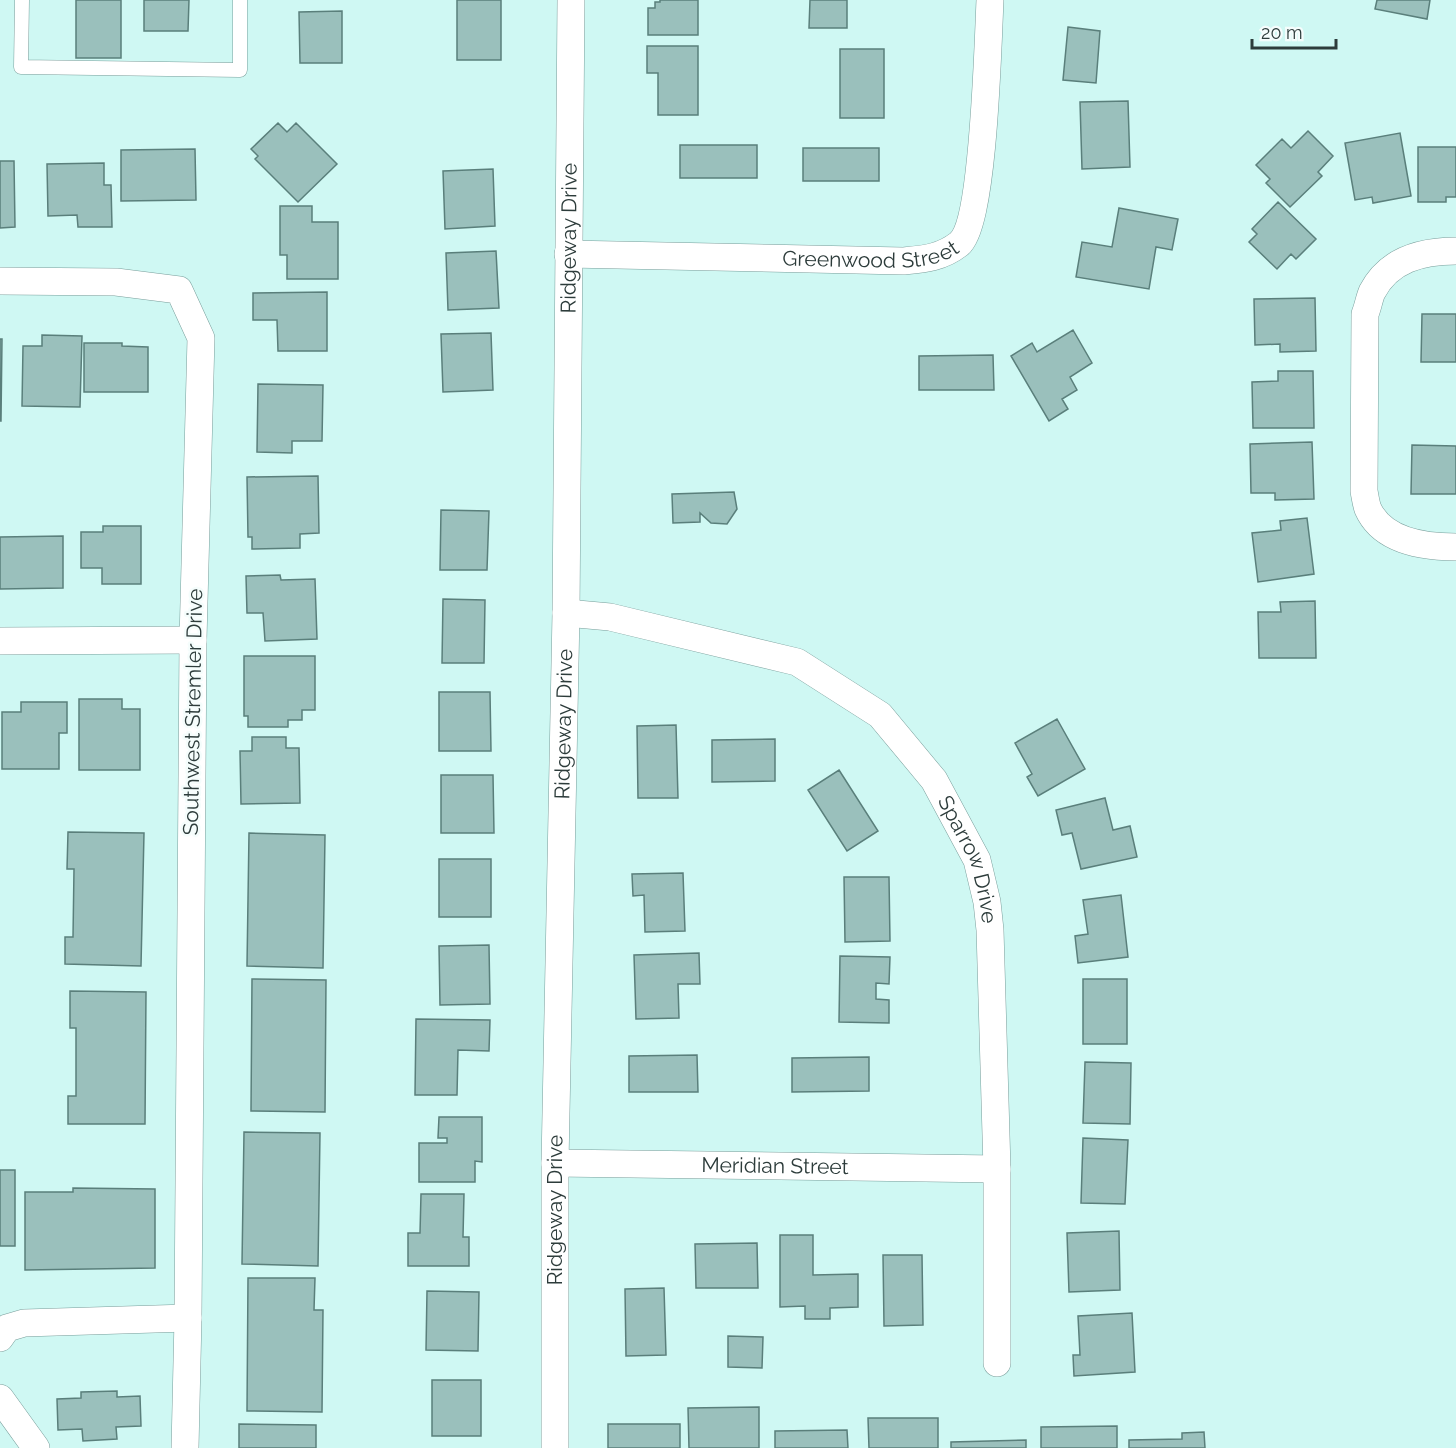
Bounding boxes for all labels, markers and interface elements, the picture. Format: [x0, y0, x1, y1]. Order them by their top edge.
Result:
scale bar [1252, 12, 1336, 50]
text: 20 m [1261, 22, 1303, 43]
street label: Ridgeway Drive [555, 163, 582, 313]
street label: Greenwood Street [782, 235, 963, 273]
street label: Southwest Stremler Drive [178, 588, 207, 836]
street label: Ridgeway Drive [549, 649, 577, 800]
street label: Sparrow Drive [933, 791, 1002, 925]
street label: Ridgeway Drive [542, 1134, 568, 1285]
street label: Meridian Street [701, 1152, 849, 1179]

